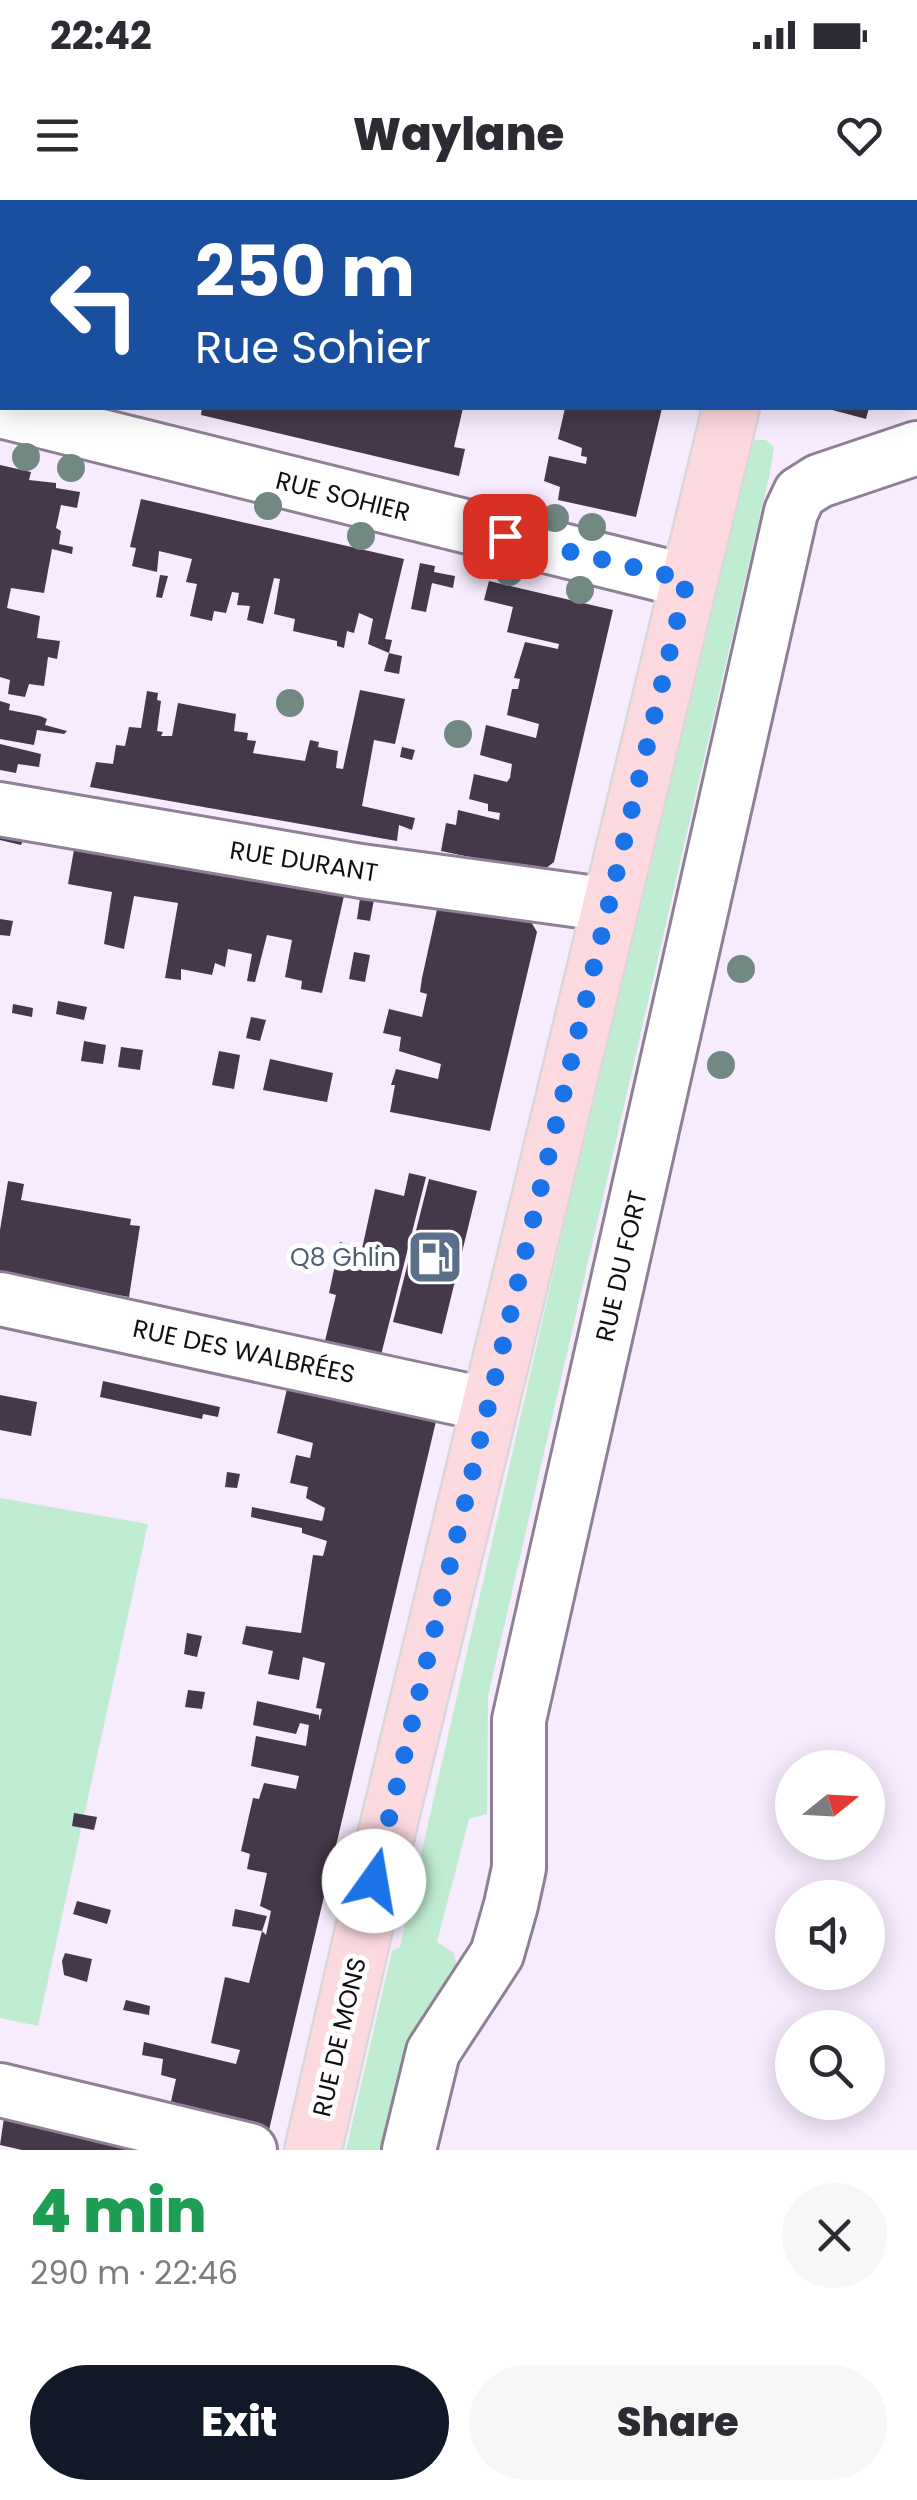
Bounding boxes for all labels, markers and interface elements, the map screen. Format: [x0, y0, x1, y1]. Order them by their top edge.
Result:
text: 22:42 [50, 9, 152, 62]
text: Waylane [353, 103, 564, 166]
icon: menu [30, 108, 85, 163]
icon: heart [832, 108, 887, 163]
text: 250 m [195, 222, 415, 321]
icon: left [30, 240, 160, 370]
text: Rue Sohier [195, 316, 431, 379]
street label: RUE SOHIER [272, 463, 414, 530]
pin [463, 494, 548, 579]
icon: arrive [478, 509, 533, 564]
street label: RUE DURANT [227, 833, 380, 890]
street label: RUE DU FORT [587, 1187, 656, 1345]
fuel station icon: Q8 Ghlin [405, 1227, 465, 1287]
place label: Q8 Ghlin [290, 1240, 396, 1275]
street label: RUE DES WALBRÉES [130, 1311, 358, 1392]
north arrow [775, 1750, 885, 1860]
map controls [775, 1750, 885, 2120]
position arrow [322, 1829, 426, 1933]
button: sound [775, 1880, 885, 1990]
street label: RUE DE MONS [304, 1954, 375, 2120]
button: search [775, 2010, 885, 2120]
text: 4 min [30, 2169, 207, 2253]
button: close [782, 2183, 887, 2288]
text: 290 m · 22:46 [30, 2250, 238, 2295]
button: Exit [30, 2365, 449, 2480]
button: Share [469, 2365, 887, 2480]

